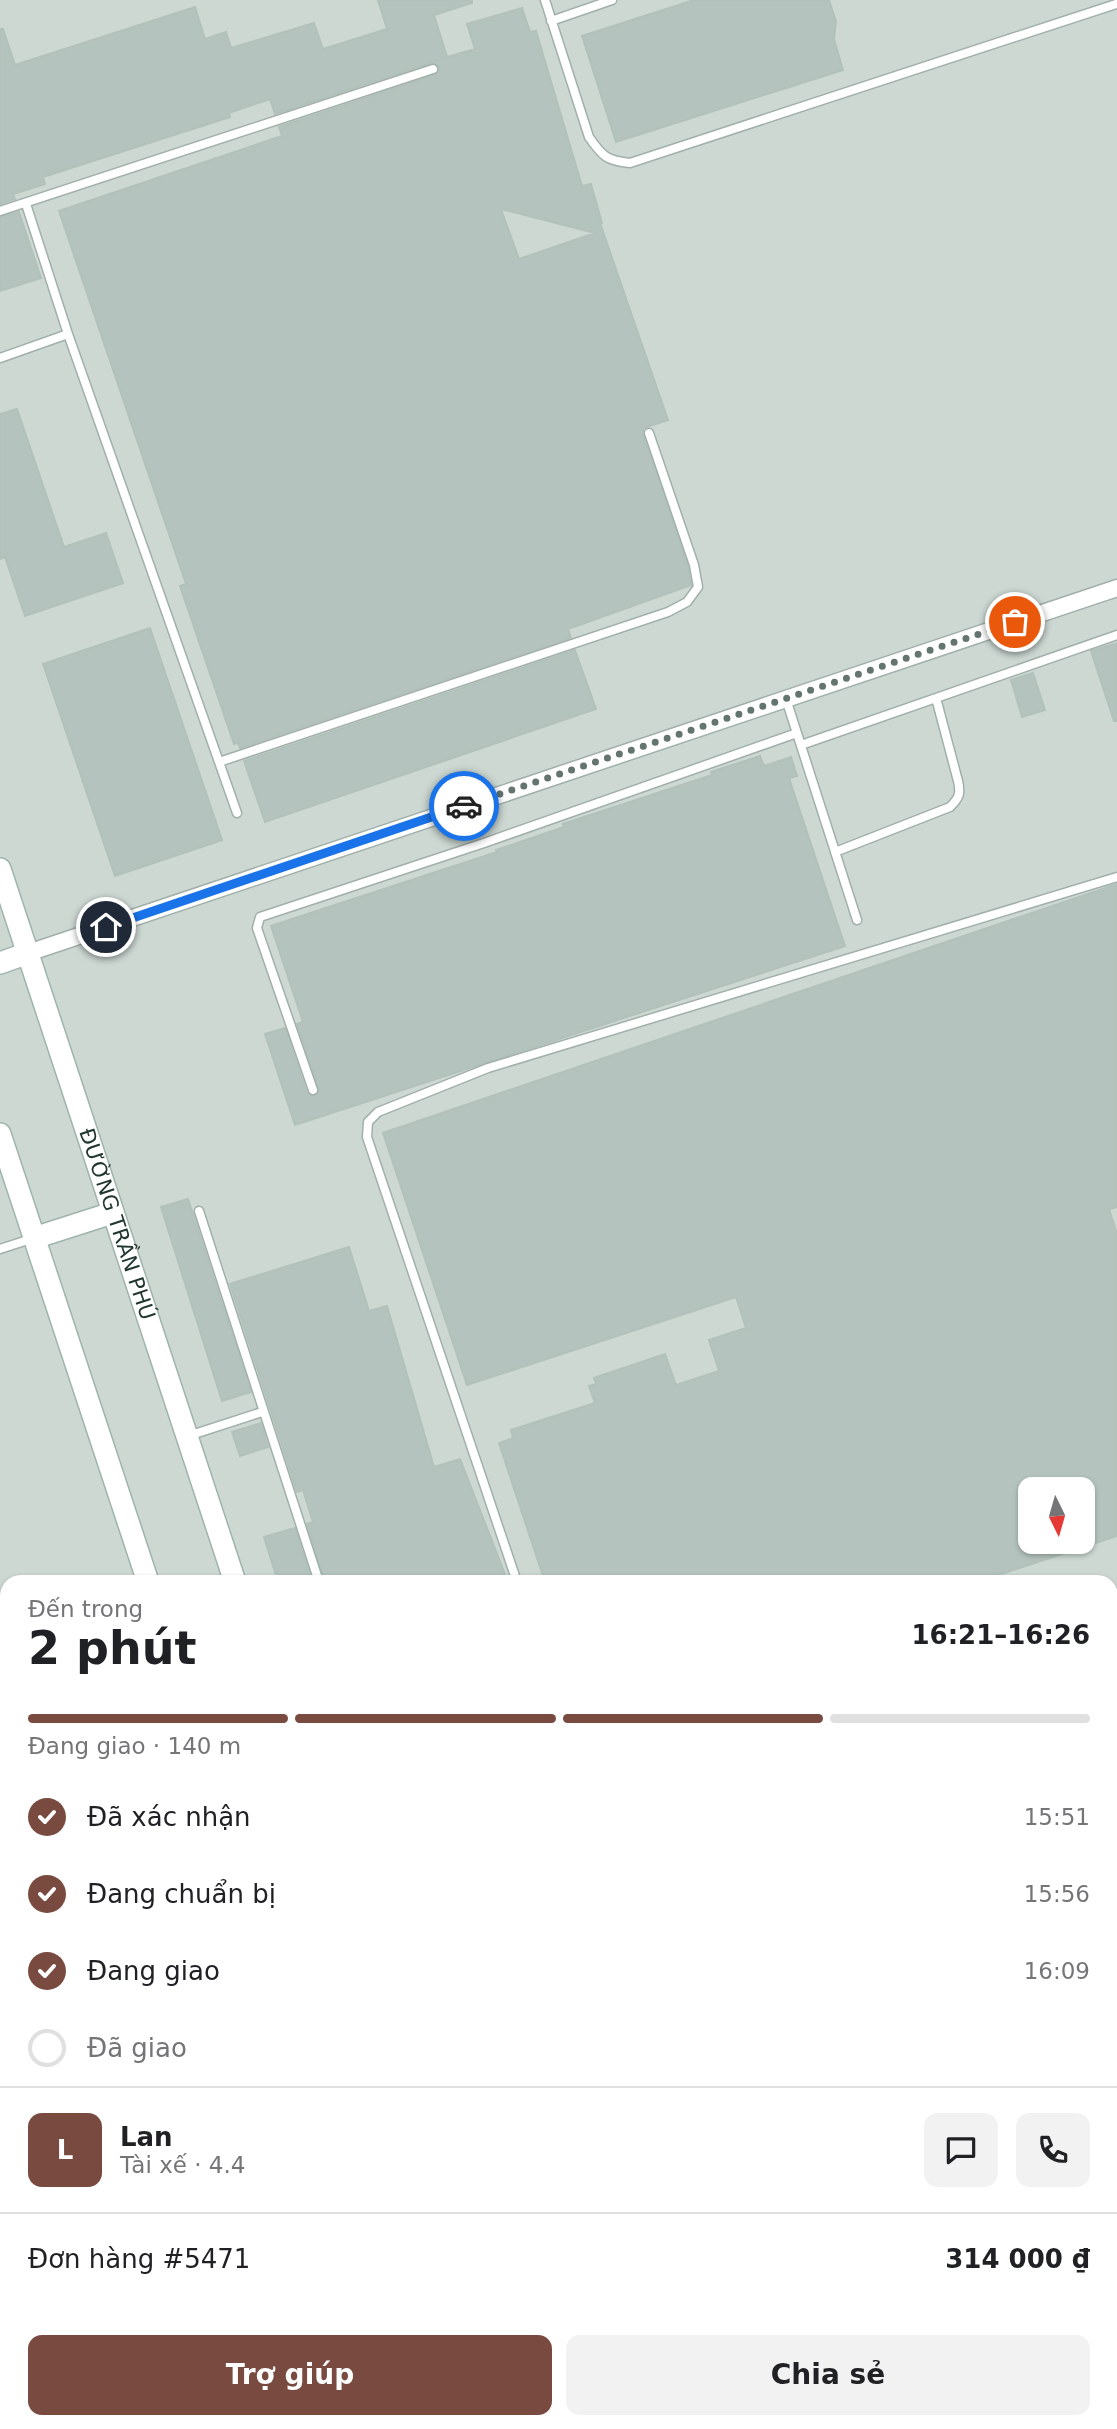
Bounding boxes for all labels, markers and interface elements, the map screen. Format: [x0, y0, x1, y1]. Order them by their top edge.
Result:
pin [985, 592, 1045, 652]
icon: bag [996, 603, 1034, 641]
courier [429, 771, 499, 841]
icon: car [445, 787, 483, 825]
pin [76, 897, 136, 957]
icon: home [87, 908, 125, 946]
street label: ĐƯỜNG TRẦN PHÚ [74, 1125, 161, 1323]
north arrow [1018, 1477, 1096, 1554]
map controls [1018, 1477, 1095, 1554]
text: Đến trong [28, 1596, 143, 1622]
text: 16:21–16:26 [911, 1620, 1090, 1650]
text: 2 phút [28, 1621, 196, 1675]
text: Đang giao · 140 m [28, 1733, 241, 1759]
icon: check [28, 1798, 66, 1836]
text: Đã xác nhận [87, 1802, 251, 1832]
text: 15:51 [1024, 1804, 1090, 1830]
icon: check [28, 1875, 66, 1913]
text: Đang chuẩn bị [87, 1879, 276, 1909]
text: 15:56 [1024, 1881, 1090, 1907]
icon: check [28, 1952, 66, 1990]
text: Đang giao [87, 1956, 220, 1986]
text: 16:09 [1024, 1958, 1090, 1984]
text: Đã giao [87, 2033, 187, 2063]
button: chat [924, 2113, 998, 2187]
button: phone [1016, 2113, 1090, 2187]
text: Lan [120, 2122, 173, 2152]
text: L [57, 2135, 73, 2165]
text: Tài xế · 4.4 [120, 2152, 245, 2178]
text: Đơn hàng #5471 [28, 2244, 250, 2274]
text: 314 000 ₫ [945, 2244, 1090, 2274]
button: Trợ giúp [28, 2335, 552, 2415]
button: Chia sẻ [566, 2335, 1090, 2415]

